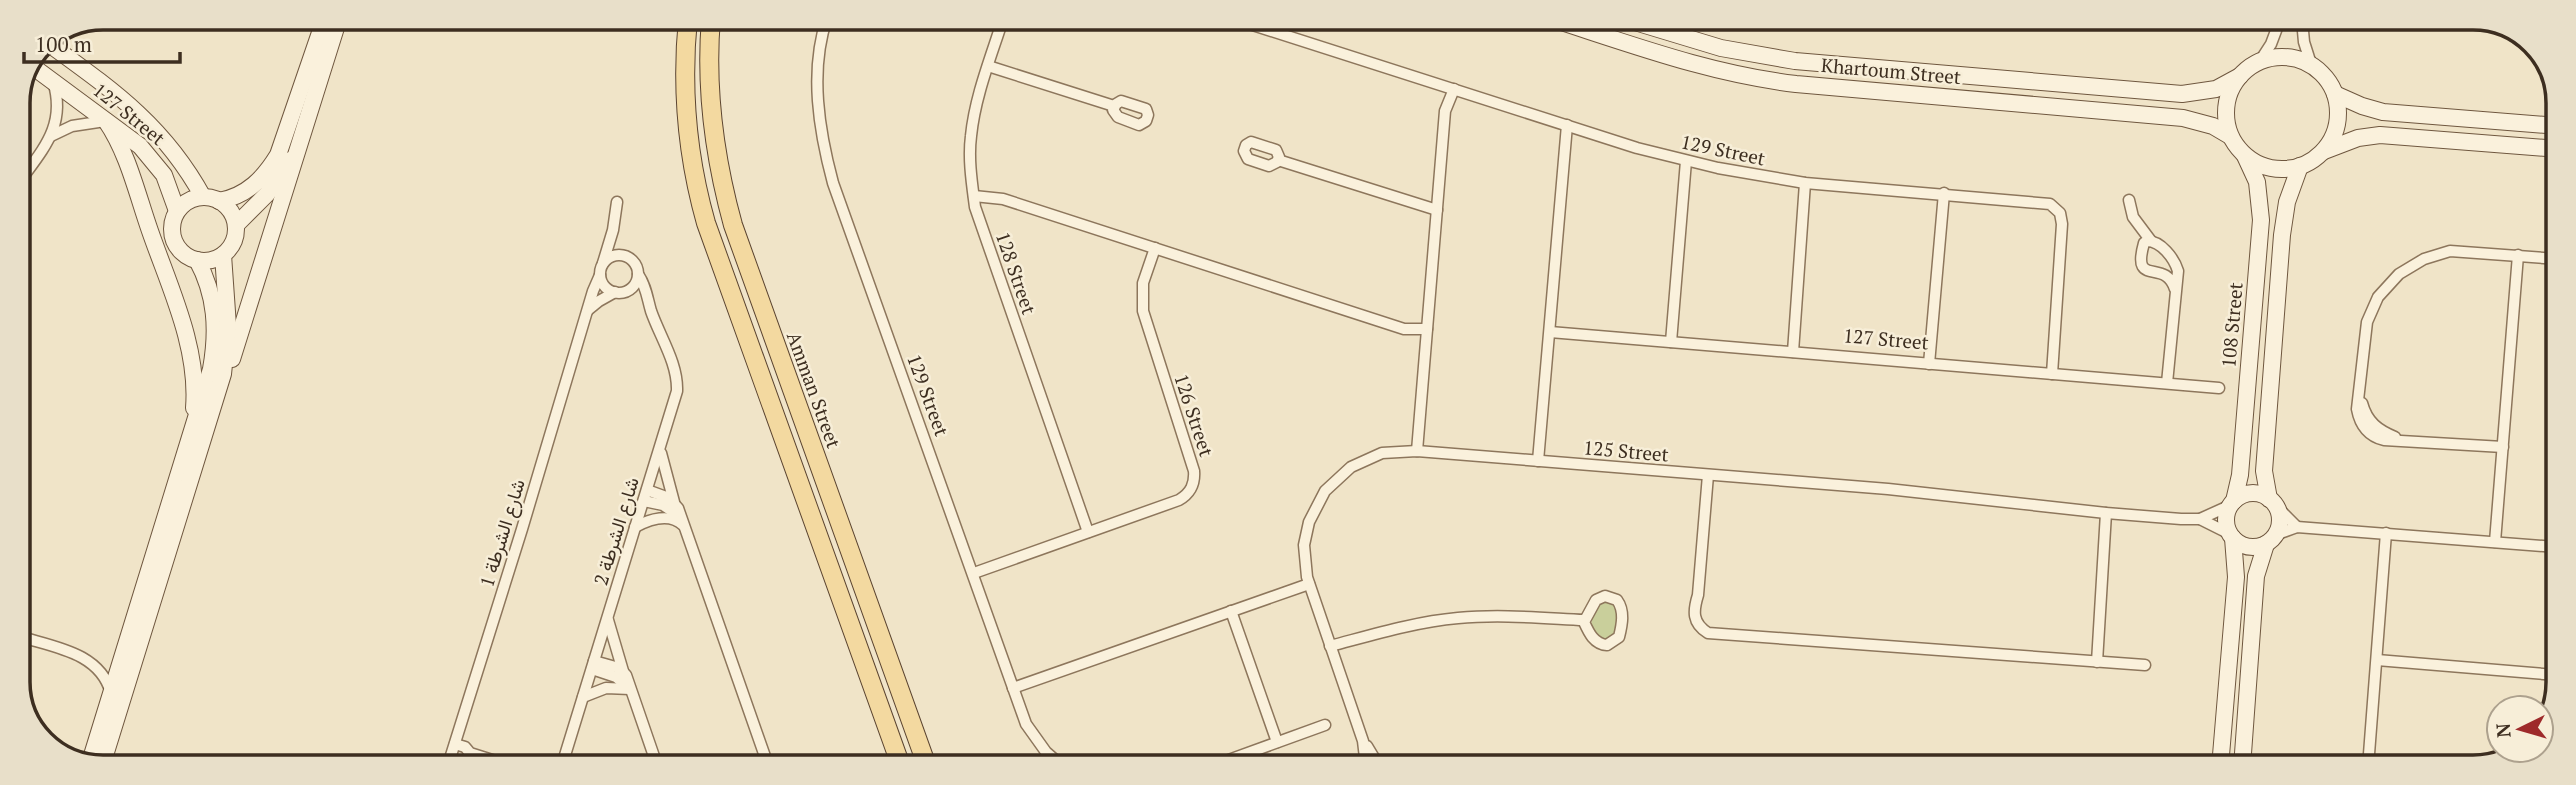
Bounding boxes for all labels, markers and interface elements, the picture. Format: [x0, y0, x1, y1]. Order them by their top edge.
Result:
scale bar [24, 21, 180, 65]
text: 100 m [35, 30, 92, 58]
street label: Khartoum Street [1820, 52, 1962, 89]
street label: 127 Street [88, 77, 170, 150]
street label: 129 Street [1679, 128, 1768, 171]
street label: 128 Street [991, 228, 1042, 317]
street label: 108 Street [2215, 281, 2248, 369]
street label: 127 Street [1842, 322, 1930, 355]
street label: Amman Street [782, 328, 847, 451]
street label: 129 Street [902, 350, 955, 439]
street label: 126 Street [1169, 370, 1220, 459]
street label: 125 Street [1582, 434, 1670, 467]
street label: شارع الشرطة 2 [587, 474, 645, 588]
street label: شارع الشرطة 1 [473, 476, 531, 590]
north arrow [2485, 694, 2555, 764]
text: N [2489, 722, 2516, 739]

